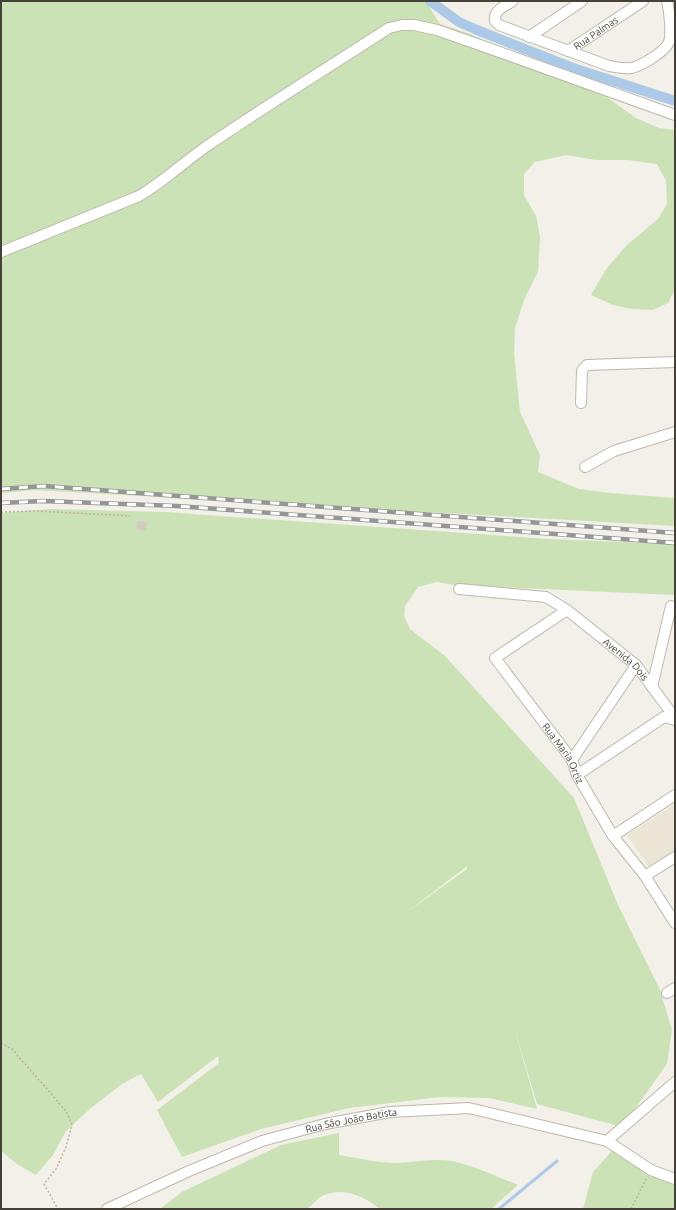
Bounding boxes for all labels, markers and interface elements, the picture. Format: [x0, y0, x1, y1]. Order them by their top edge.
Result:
street label: Rua Palmas [571, 14, 620, 51]
street label: Avenida Dois [601, 636, 651, 682]
street label: Rua Maria Ortiz [540, 721, 586, 786]
street label: Rua São João Batista [304, 1106, 397, 1135]

